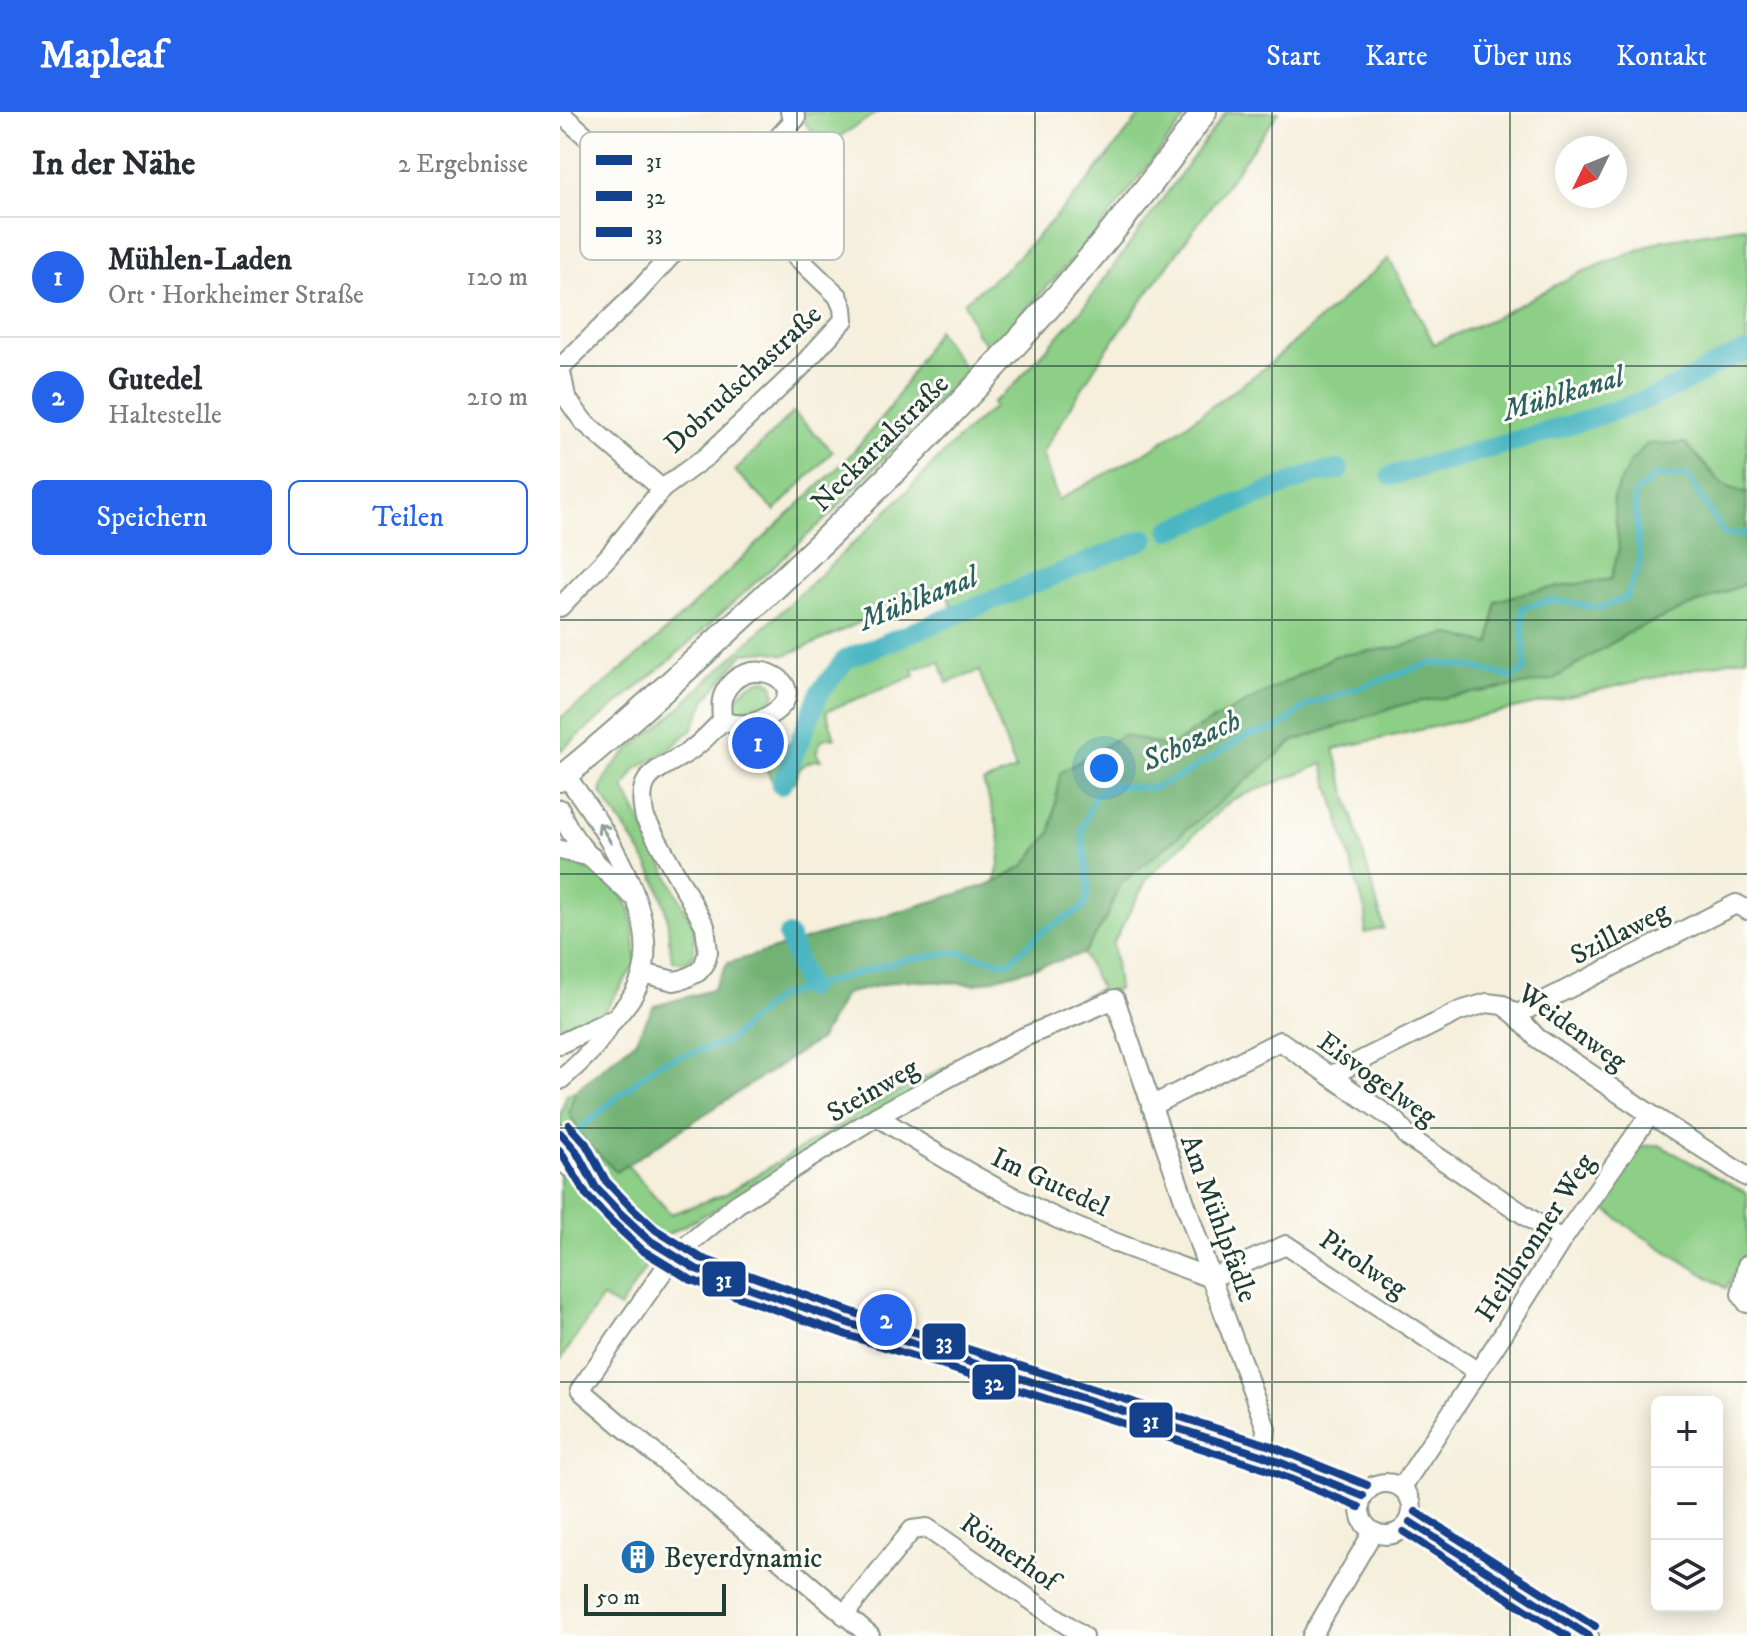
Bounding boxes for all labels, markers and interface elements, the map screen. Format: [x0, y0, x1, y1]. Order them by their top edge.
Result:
text: Mapleaf [40, 32, 165, 80]
text: Start [1266, 39, 1321, 74]
text: Karte [1365, 39, 1428, 74]
text: Über uns [1472, 39, 1572, 74]
text: Kontakt [1616, 39, 1707, 74]
legend [580, 132, 844, 260]
north arrow [1555, 136, 1627, 208]
text: In der Nähe [32, 143, 195, 185]
text: 2 Ergebnisse [398, 148, 528, 181]
text: 31 [646, 148, 662, 175]
text: 32 [646, 184, 665, 211]
text: 33 [646, 220, 662, 247]
text: Mühlen-Laden [108, 242, 292, 279]
text: 1 [53, 261, 63, 294]
text: 120 m [467, 261, 528, 294]
text: Ort · Horkheimer Straße [108, 279, 364, 312]
street label: Dobrudschastraße [657, 297, 829, 461]
water label: Mühlkanal [1497, 358, 1631, 431]
text: Gutedel [108, 362, 202, 399]
street label: Neckartalstraße [804, 367, 956, 519]
text: 2 [52, 381, 64, 414]
text: 210 m [467, 381, 528, 414]
text: Haltestelle [108, 399, 222, 432]
button: Speichern [32, 480, 272, 555]
button: Teilen [288, 480, 528, 555]
water label: Mühlkanal [852, 558, 986, 641]
water label: Schozach [1135, 702, 1247, 781]
pin: 1 [732, 713, 784, 773]
your location [1084, 748, 1124, 788]
one-way arrow [597, 822, 613, 845]
street label: Szillaweg [1565, 894, 1675, 973]
street label: Weidenweg [1510, 975, 1634, 1079]
street label: Eisvogelweg [1311, 1024, 1444, 1134]
street label: Steinweg [821, 1050, 925, 1130]
street label: Am Mühlpfädle [1172, 1130, 1265, 1307]
street label: Im Gutedel [986, 1140, 1115, 1225]
street label: Heilbronner Weg [1468, 1147, 1603, 1329]
street label: Pirolweg [1312, 1222, 1414, 1307]
line badge: 31 [701, 1260, 747, 1298]
text: 31 [716, 1267, 732, 1294]
pin: 2 [860, 1290, 912, 1350]
line badge: 33 [921, 1322, 967, 1361]
text: 33 [936, 1329, 952, 1356]
line badge: 32 [971, 1363, 1017, 1401]
text: 32 [984, 1370, 1005, 1397]
map controls [1651, 1396, 1723, 1612]
button: + [1651, 1396, 1723, 1468]
line badge: 31 [1128, 1401, 1174, 1439]
text: 31 [1143, 1408, 1159, 1435]
button: − [1651, 1468, 1723, 1540]
street label: Römerhof [953, 1506, 1068, 1601]
building icon: Beyerdynamic [619, 1538, 657, 1576]
button: layers [1651, 1540, 1723, 1612]
place label: Beyerdynamic [664, 1541, 822, 1576]
scale bar [584, 1580, 726, 1616]
text: 50 m [596, 1584, 640, 1611]

